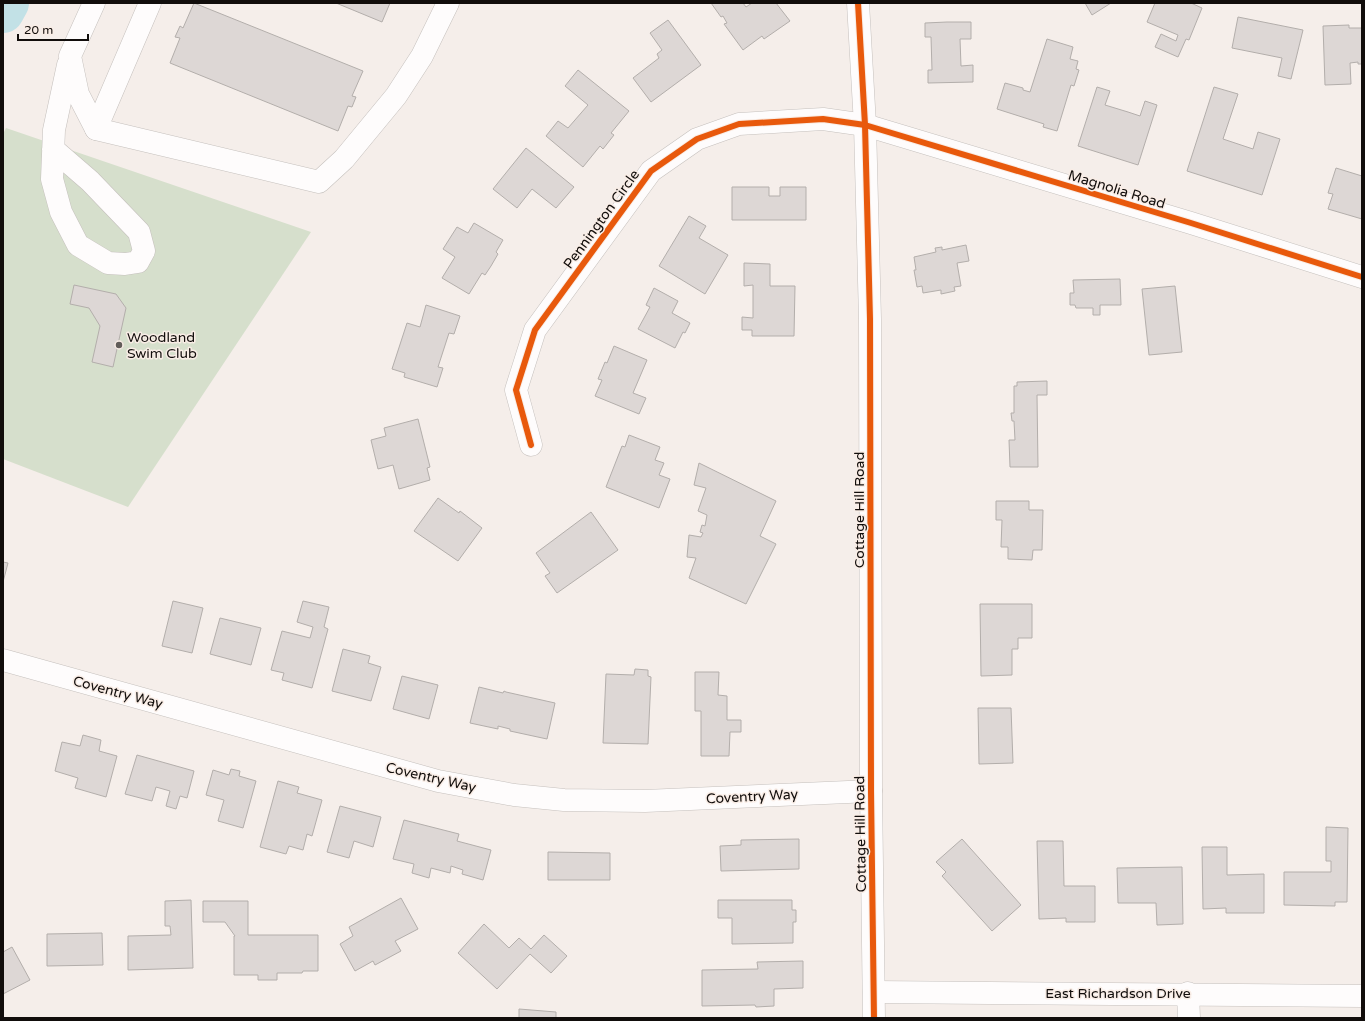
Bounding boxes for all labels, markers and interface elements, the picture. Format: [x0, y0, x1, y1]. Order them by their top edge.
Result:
scale bar [18, 16, 88, 42]
text: 20 m [24, 23, 53, 37]
street label: Pennington Circle [560, 166, 643, 272]
street label: Magnolia Road [1066, 167, 1168, 212]
place label: Woodland Swim Club [127, 329, 197, 362]
marker: Woodland Swim Club [114, 340, 124, 350]
street label: Cottage Hill Road [851, 452, 868, 568]
street label: Coventry Way [71, 672, 165, 713]
street label: Coventry Way [384, 759, 478, 796]
street label: Cottage Hill Road [851, 776, 870, 892]
street label: Coventry Way [706, 786, 799, 807]
street label: East Richardson Drive [1045, 985, 1191, 1002]

